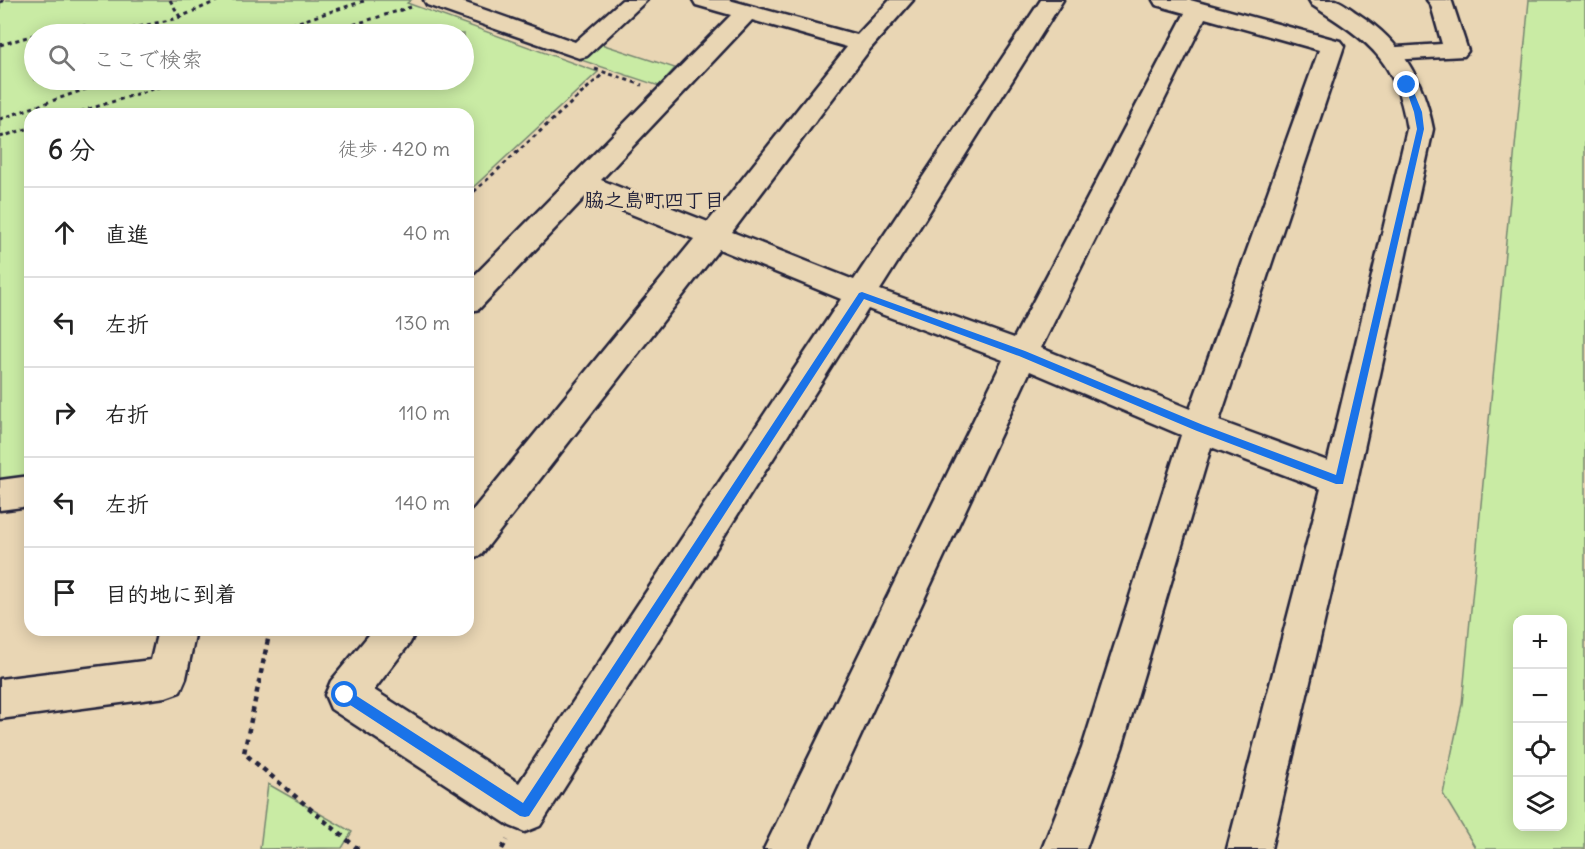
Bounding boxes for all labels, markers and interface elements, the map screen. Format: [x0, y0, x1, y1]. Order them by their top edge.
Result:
search box [24, 24, 474, 90]
icon: search [45, 41, 78, 74]
text: ここで検索 [93, 45, 203, 73]
route end [1393, 71, 1419, 97]
text: 6 分 [48, 133, 95, 166]
text: 徒歩 · 420 m [338, 136, 450, 161]
district label: 脇之島町四丁目 [584, 187, 724, 212]
icon: ahead [48, 216, 81, 249]
text: 直進 [105, 220, 149, 248]
text: 40 m [403, 220, 450, 245]
icon: left [48, 306, 81, 339]
text: 左折 [105, 310, 149, 338]
text: 130 m [395, 310, 450, 335]
icon: right [48, 396, 81, 429]
text: 右折 [105, 400, 149, 428]
text: 110 m [399, 400, 450, 425]
icon: left [48, 486, 81, 519]
text: 左折 [105, 490, 149, 518]
text: 140 m [395, 490, 450, 515]
icon: arrive [48, 576, 81, 609]
text: 目的地に到着 [105, 580, 237, 608]
map controls [1513, 615, 1567, 831]
button: + [1513, 615, 1567, 669]
button: − [1513, 669, 1567, 723]
route start [331, 681, 357, 707]
button: locate [1513, 723, 1567, 777]
button: layers [1513, 777, 1567, 831]

